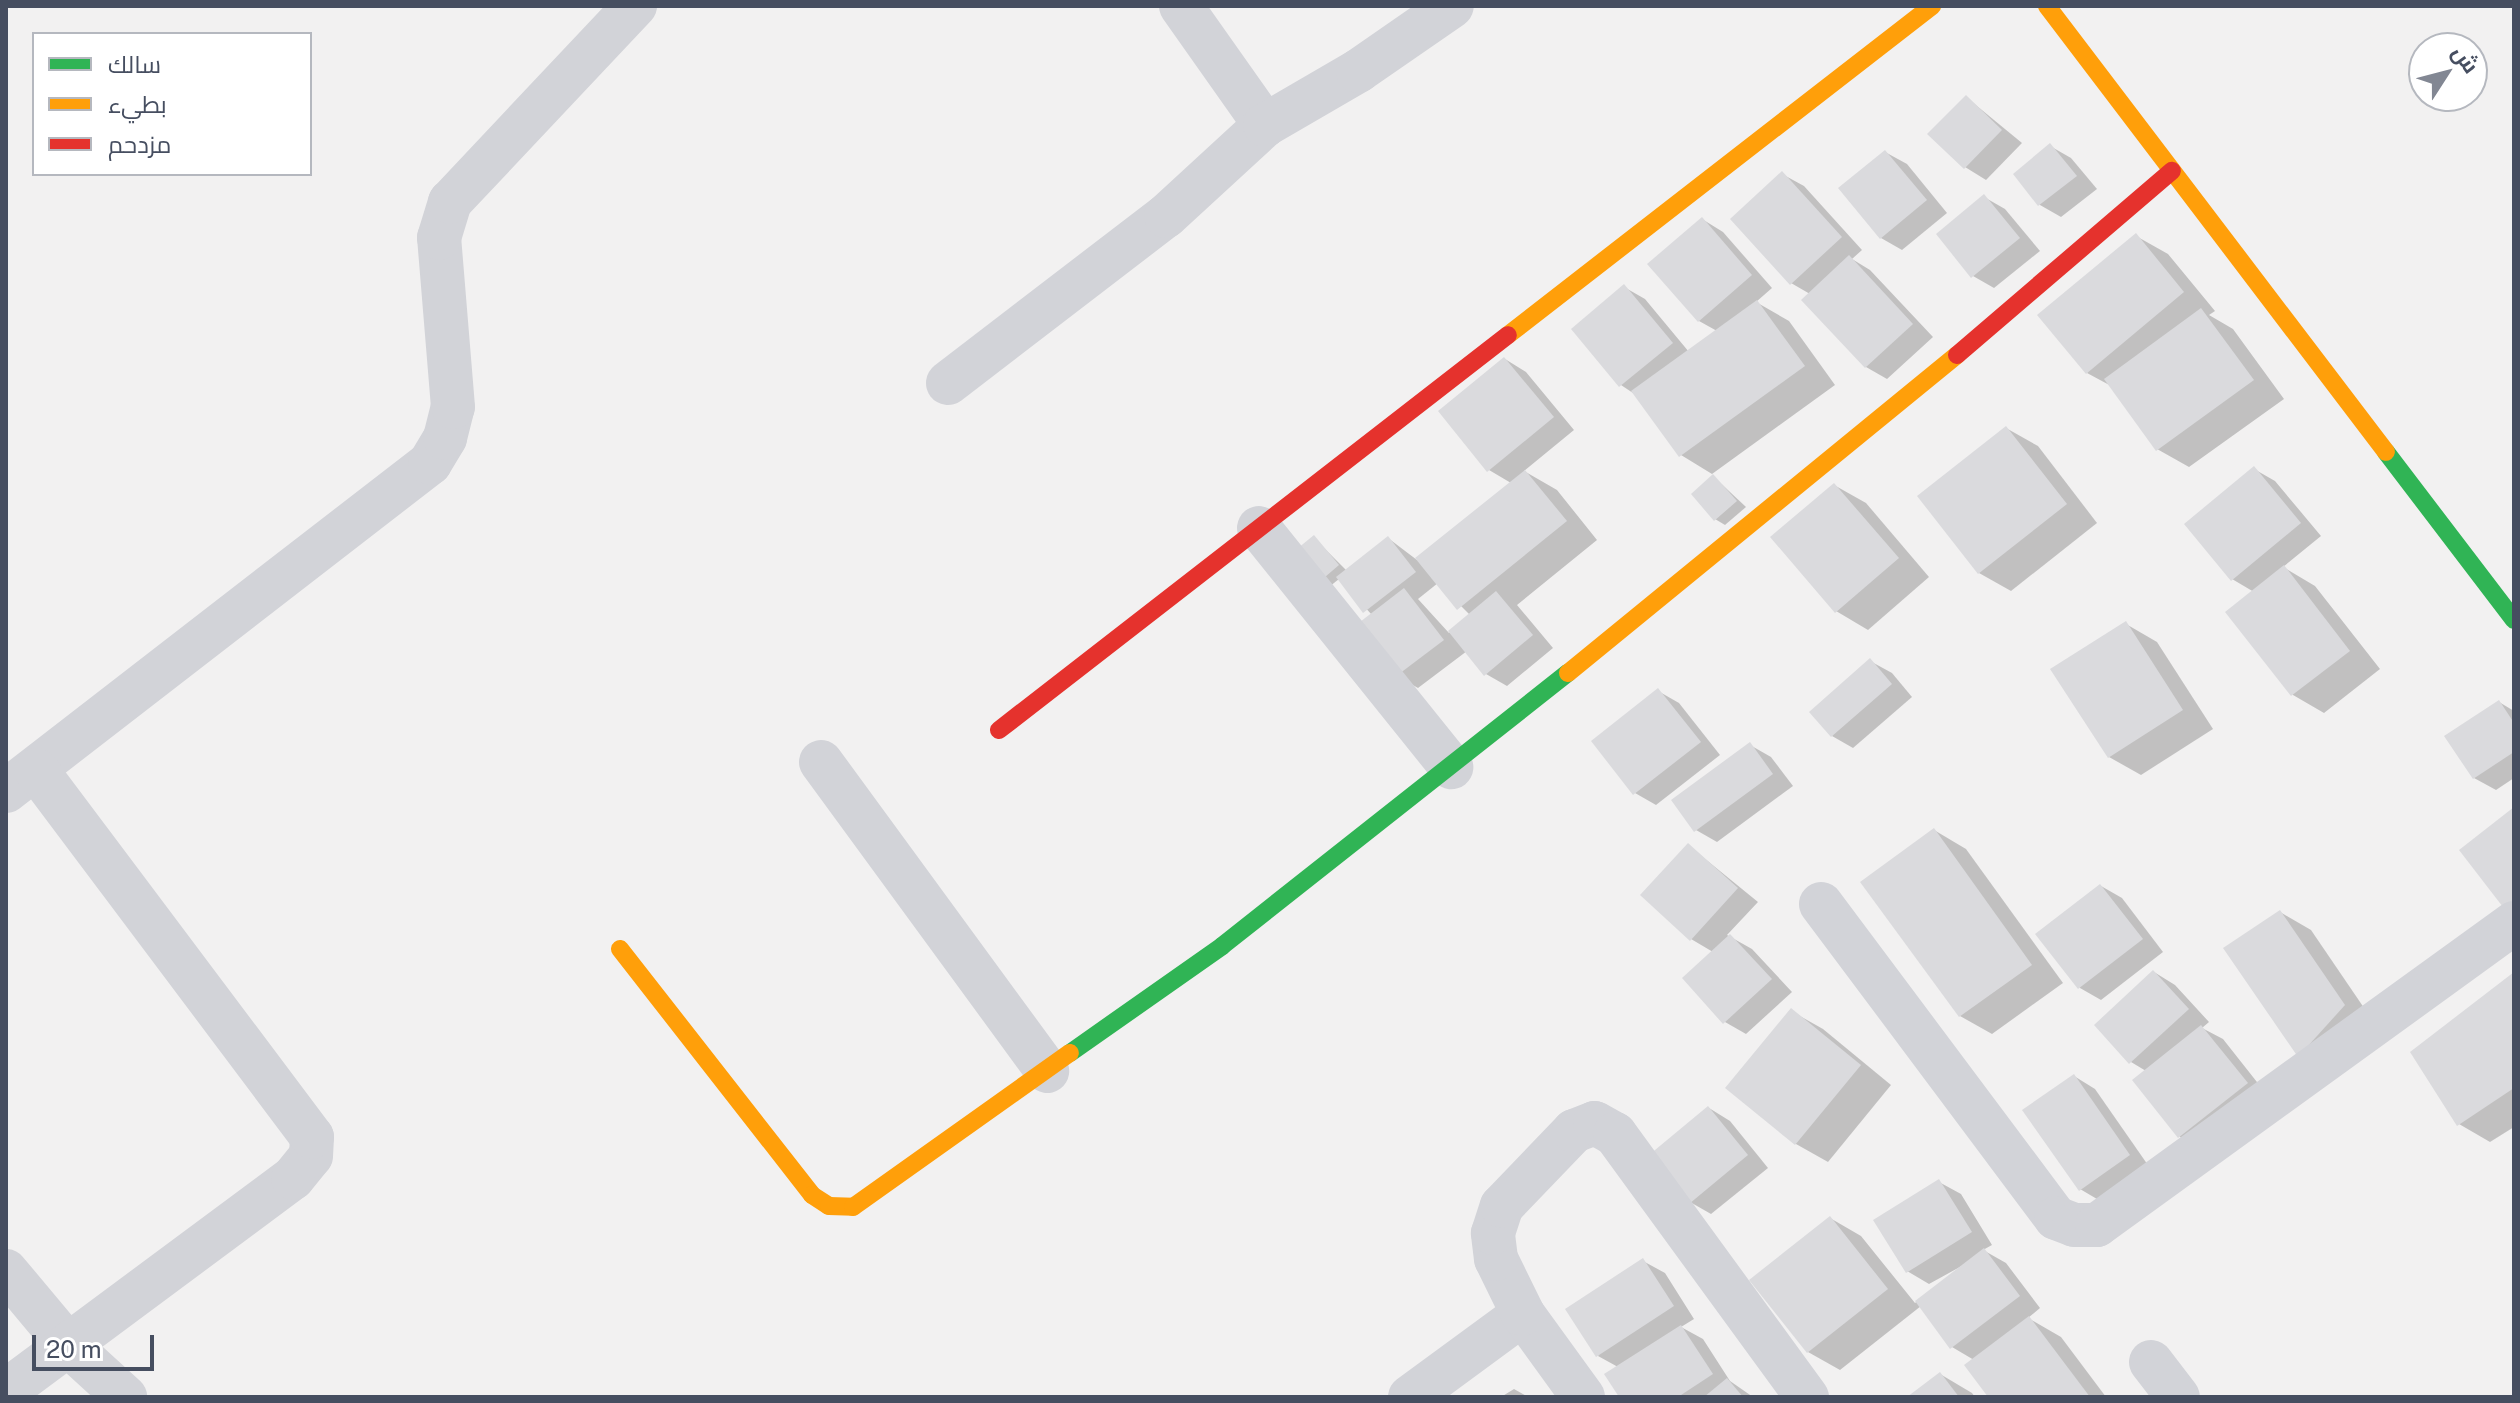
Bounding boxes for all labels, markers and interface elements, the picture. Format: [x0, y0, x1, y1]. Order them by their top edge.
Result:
legend [32, 32, 312, 176]
north arrow [2408, 32, 2488, 112]
text: ش [2447, 40, 2485, 78]
text: سالك [108, 50, 161, 78]
text: بطيء [108, 90, 167, 118]
text: مزدحم [108, 130, 171, 158]
scale bar [36, 1319, 158, 1369]
text: 20 m [46, 1335, 102, 1363]

